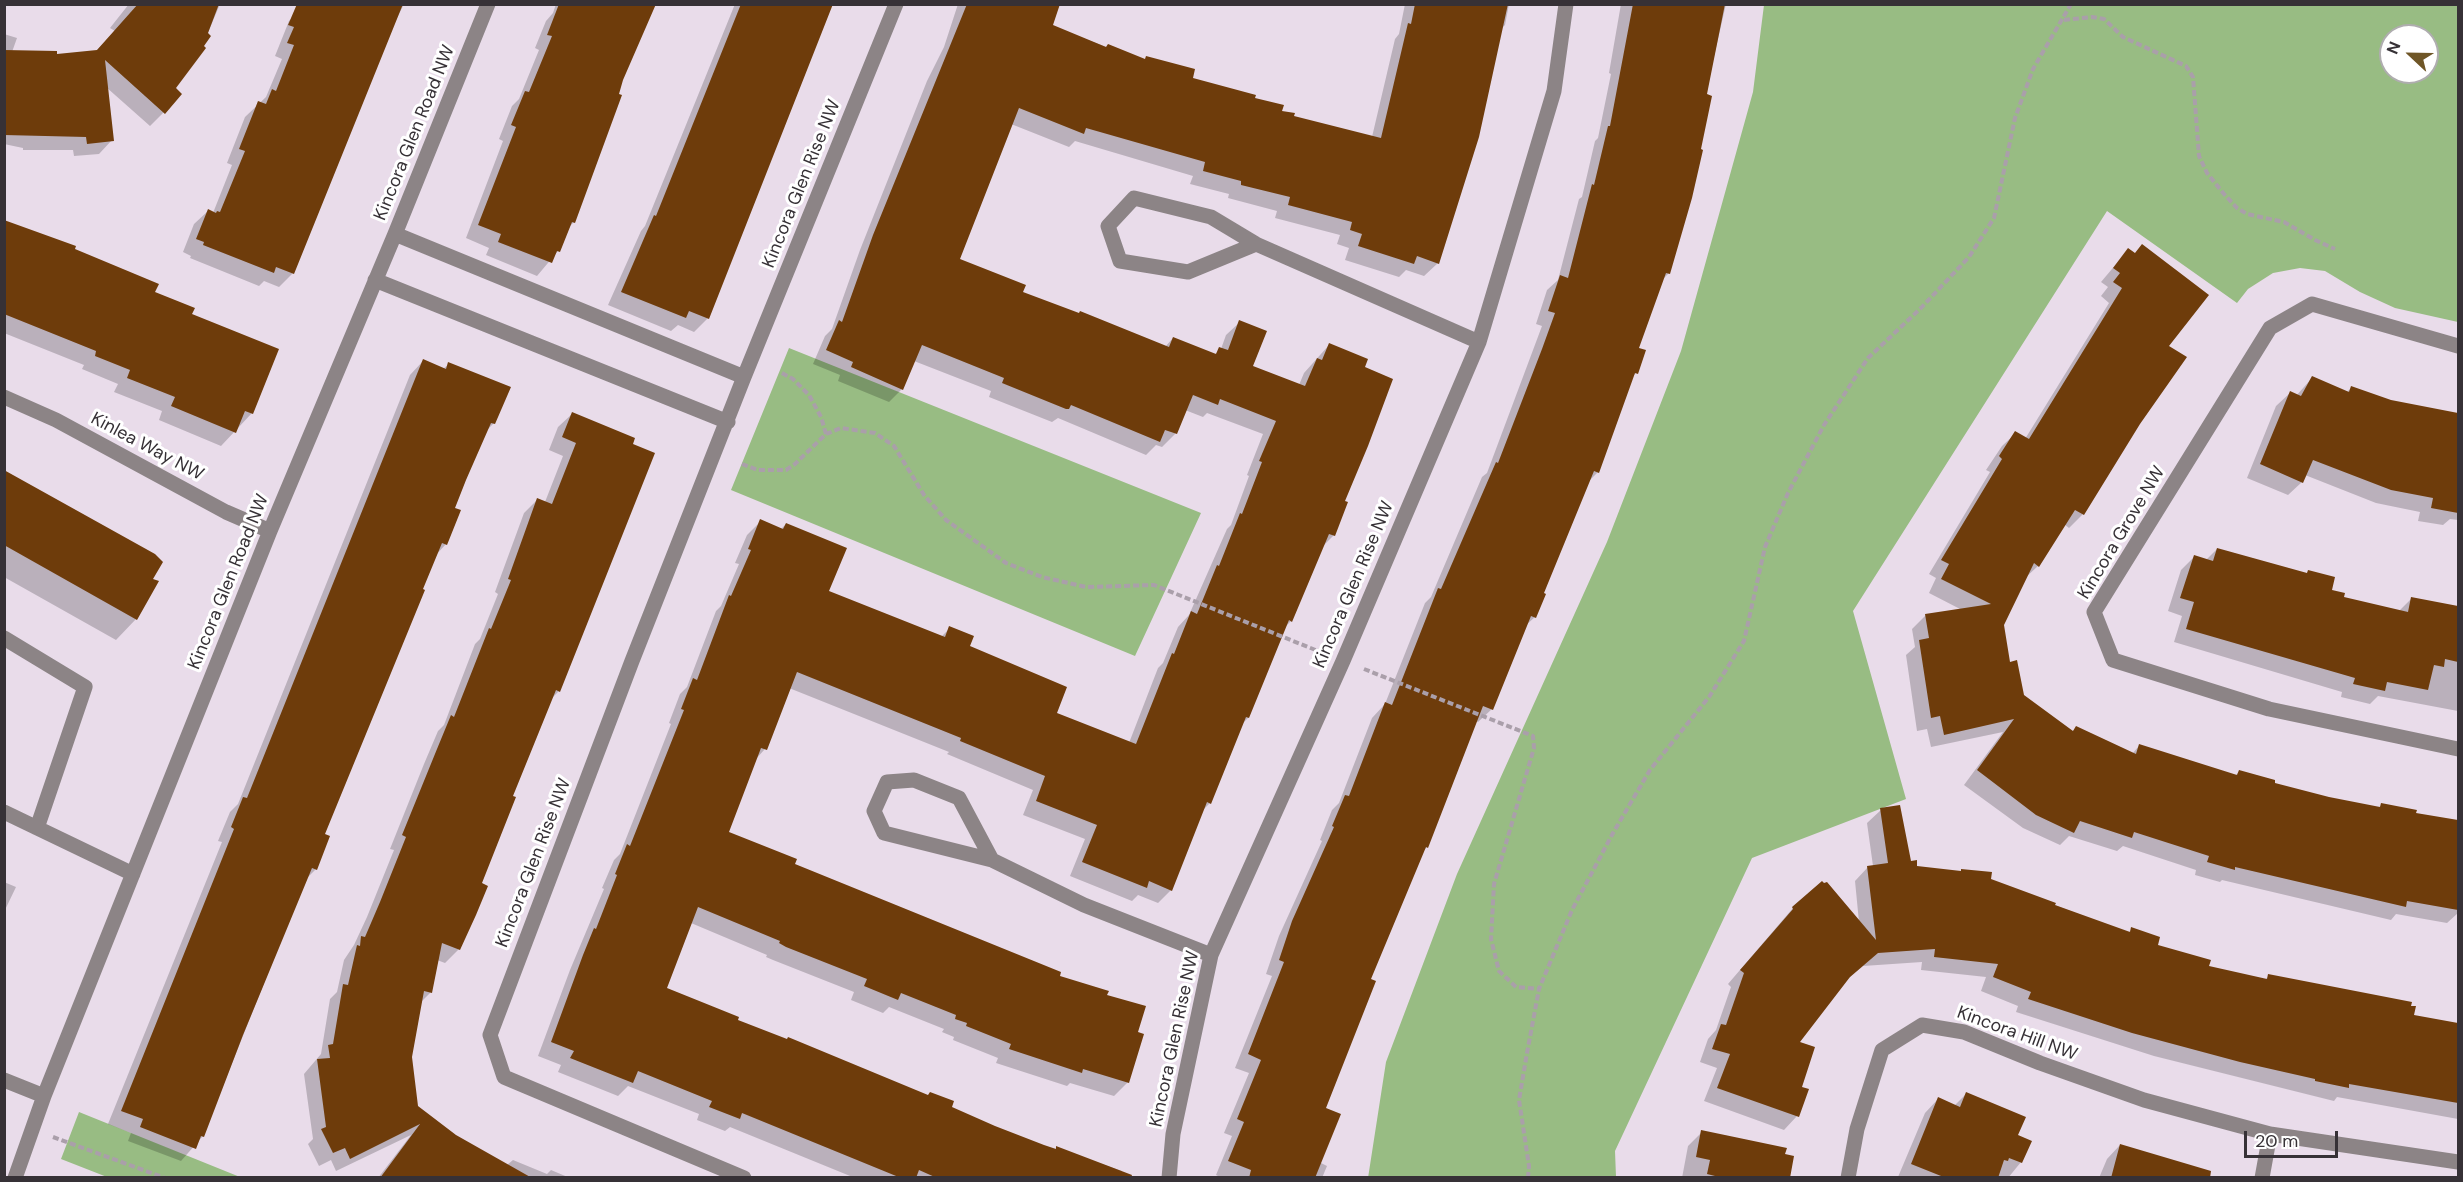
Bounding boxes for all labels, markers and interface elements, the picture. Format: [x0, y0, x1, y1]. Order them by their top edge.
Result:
north arrow [2379, 24, 2439, 84]
text: N [2382, 38, 2406, 57]
street label: Kincora Glen Road NW [370, 42, 460, 224]
street label: Kincora Glen Rise NW [758, 97, 846, 271]
street label: Kinlea Way NW [87, 408, 207, 486]
street label: Kincora Grove NW [2074, 463, 2170, 603]
street label: Kincora Glen Road NW [184, 491, 274, 673]
street label: Kincora Glen Rise NW [1309, 498, 1399, 672]
street label: Kincora Glen Rise NW [492, 775, 576, 951]
street label: Kincora Glen Rise NW [1146, 949, 1204, 1129]
street label: Kincora Hill NW [1954, 1002, 2080, 1066]
scale bar [2247, 1119, 2342, 1157]
text: 20 m [2255, 1129, 2298, 1153]

